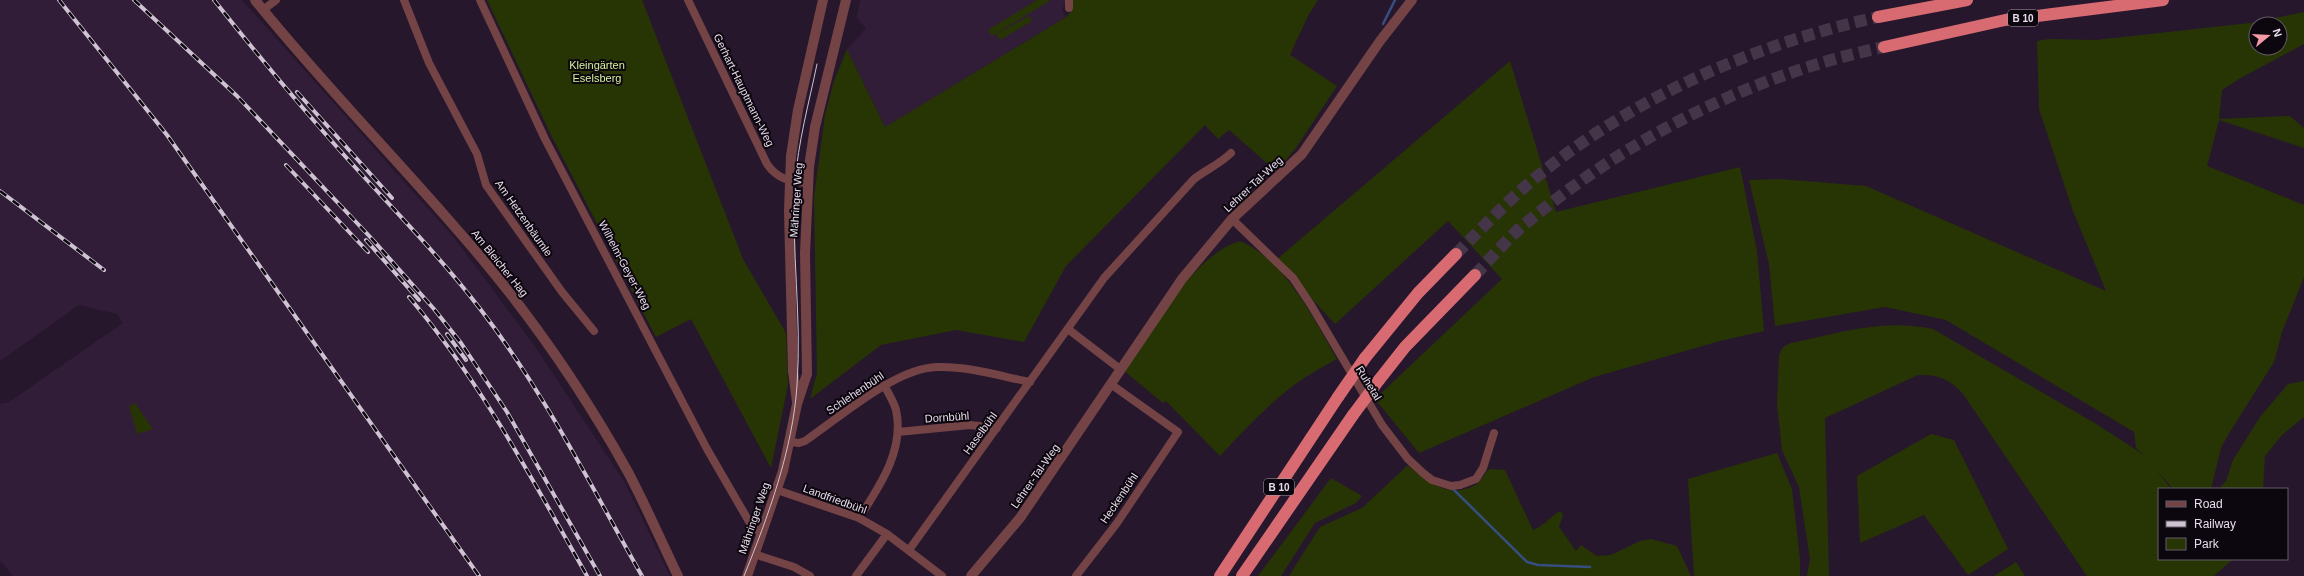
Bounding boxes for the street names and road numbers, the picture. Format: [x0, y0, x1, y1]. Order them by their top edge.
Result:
road number: B 10 [2008, 10, 2038, 26]
street label: Gerhart-Hauptmann-Weg [711, 32, 777, 148]
street label: Lehrer-Tal-Weg [1221, 154, 1285, 214]
street label: Mähringer Weg [787, 162, 805, 238]
street label: Am Hetzenbäumle [493, 177, 555, 259]
street label: Wilhelm-Geyer-Weg [597, 219, 653, 311]
street label: Am Bleicher Hag [469, 227, 531, 299]
street label: Ruhetal [1354, 364, 1384, 402]
street label: Schlehenbühl [824, 369, 886, 417]
street label: Dornbühl [924, 409, 970, 425]
street label: Haselbühl [961, 410, 999, 456]
street label: Lehrer-Tal-Weg [1008, 442, 1062, 510]
street label: Heckenbühl [1098, 471, 1140, 525]
road number: B 10 [1264, 479, 1294, 495]
street label: Mähringer Weg [736, 481, 772, 555]
street label: Landfriedbühl [802, 482, 868, 516]

